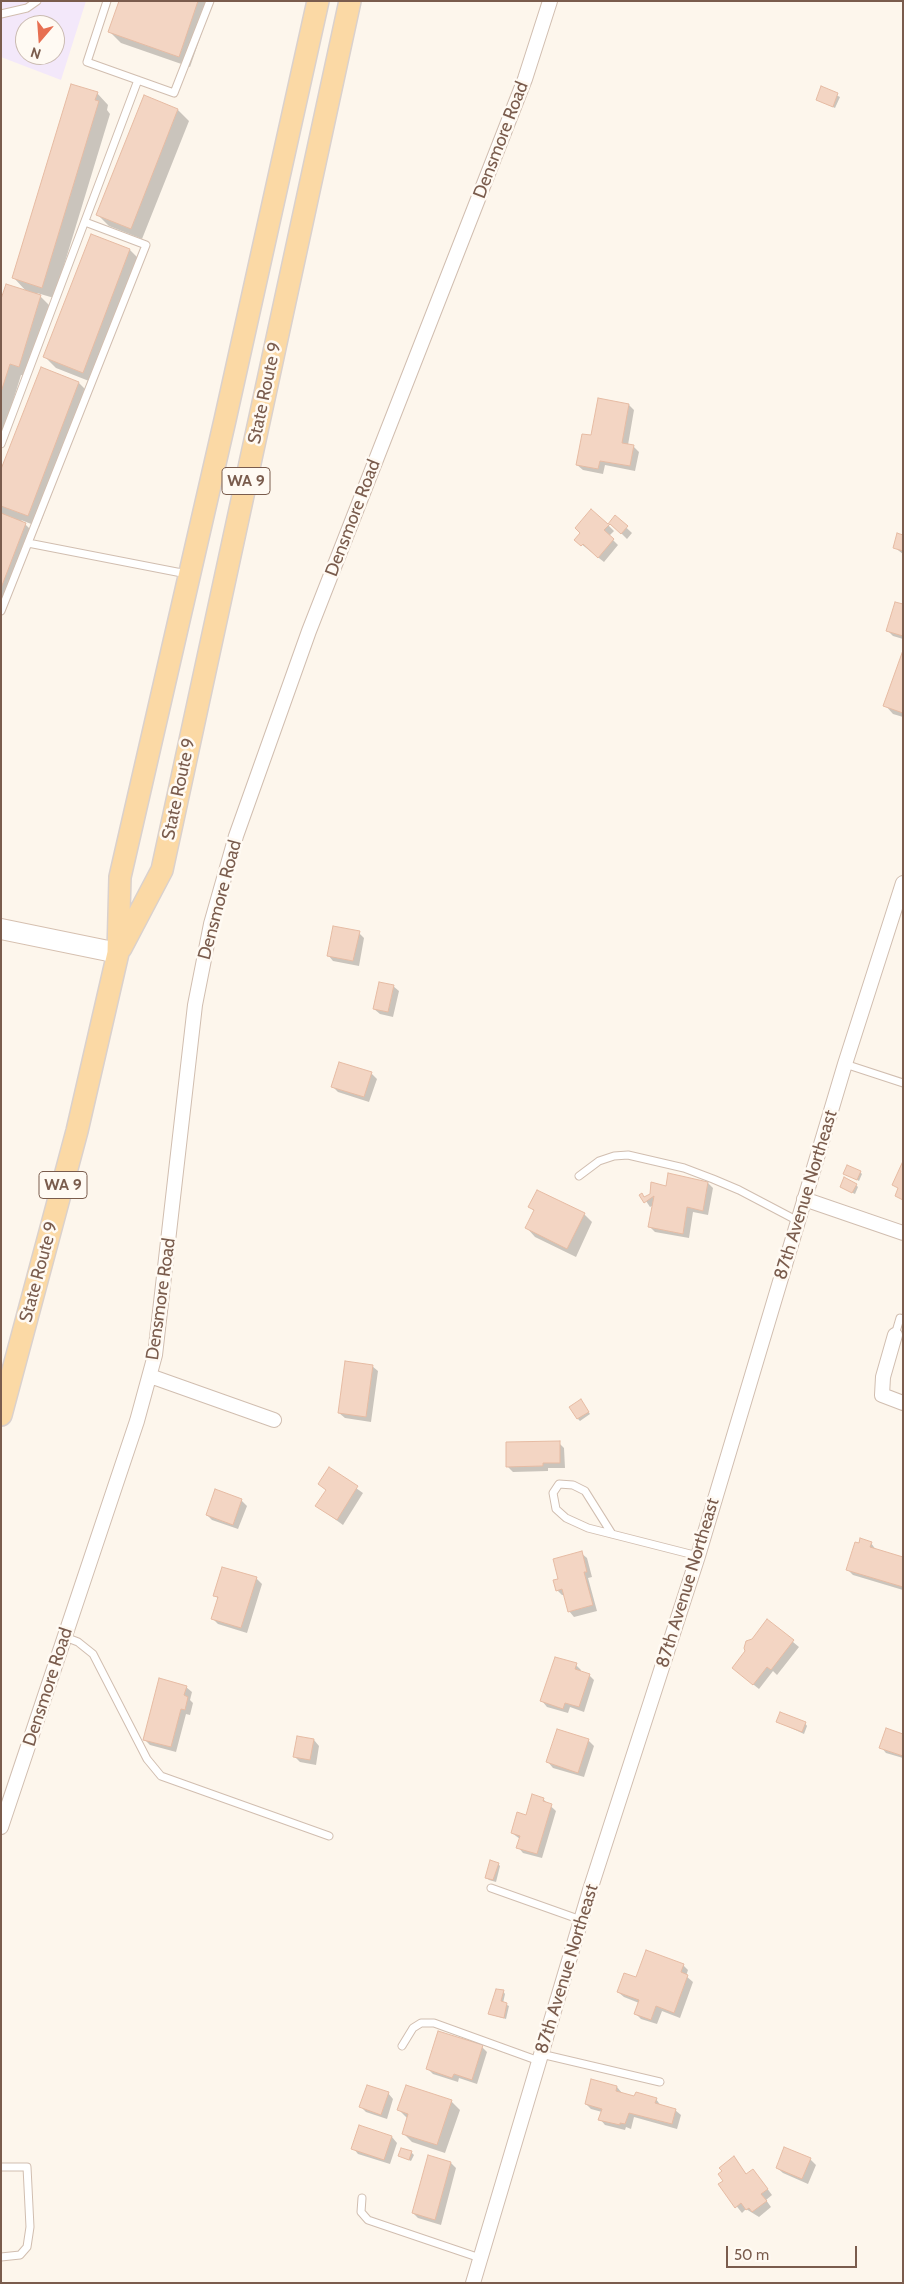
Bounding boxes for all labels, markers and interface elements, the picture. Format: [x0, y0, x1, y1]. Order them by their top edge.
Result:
north arrow [15, 15, 65, 65]
text: N [28, 43, 43, 63]
street label: Densmore Road [469, 79, 533, 201]
street label: State Route 9 [244, 340, 286, 446]
street label: Densmore Road [321, 457, 385, 579]
road number: WA 9 [222, 468, 270, 494]
street label: State Route 9 [158, 736, 200, 842]
street label: Densmore Road [194, 838, 246, 962]
street label: 87th Avenue Northeast [770, 1108, 842, 1282]
road number: WA 9 [39, 1172, 87, 1198]
street label: State Route 9 [15, 1219, 63, 1325]
street label: Densmore Road [142, 1237, 180, 1361]
street label: 87th Avenue Northeast [652, 1496, 724, 1670]
street label: Densmore Road [19, 1625, 77, 1749]
street label: 87th Avenue Northeast [531, 1882, 603, 2056]
scale bar [729, 2236, 860, 2268]
text: 50 m [734, 2246, 769, 2264]

